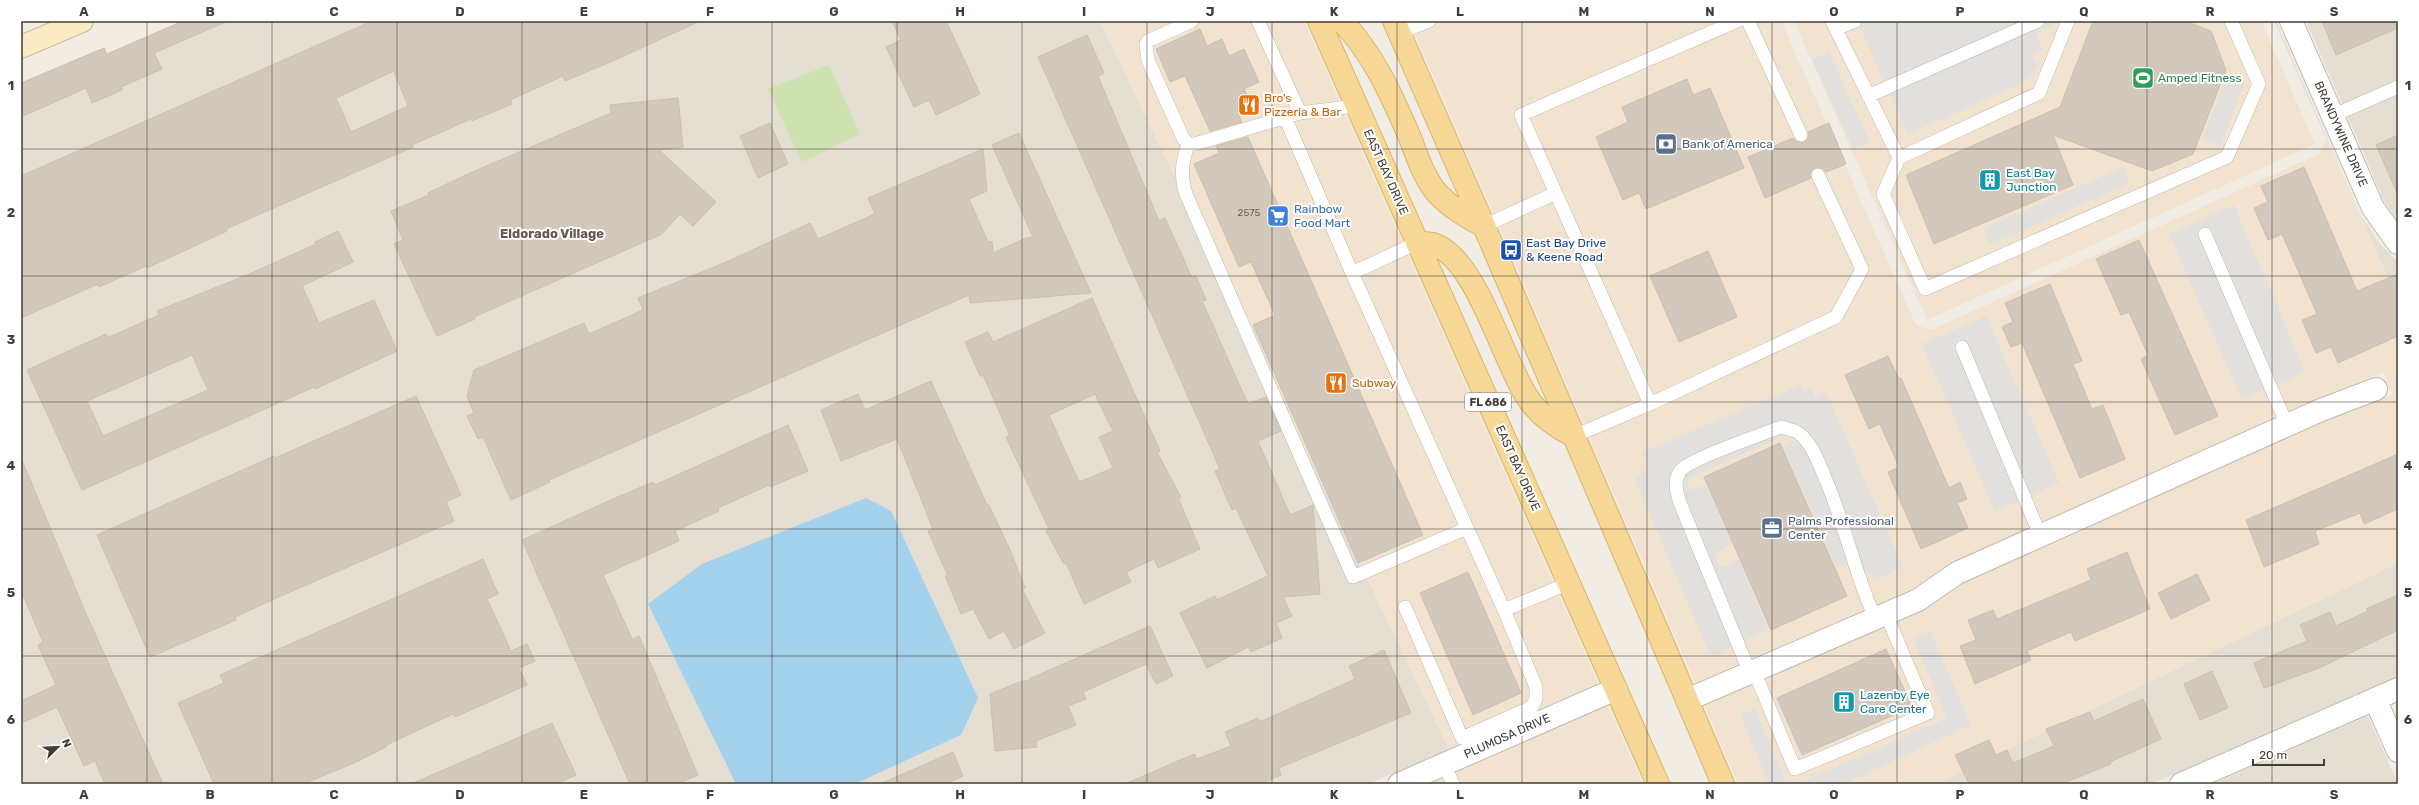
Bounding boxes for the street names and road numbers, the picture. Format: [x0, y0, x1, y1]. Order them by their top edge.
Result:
street label: BRANDYWINE DRIVE [2311, 79, 2371, 189]
street label: EAST BAY DRIVE [1361, 127, 1411, 217]
road number: FL 686 [1465, 393, 1511, 411]
street label: EAST BAY DRIVE [1493, 423, 1543, 513]
street label: PLUMOSA DRIVE [1462, 711, 1552, 761]

